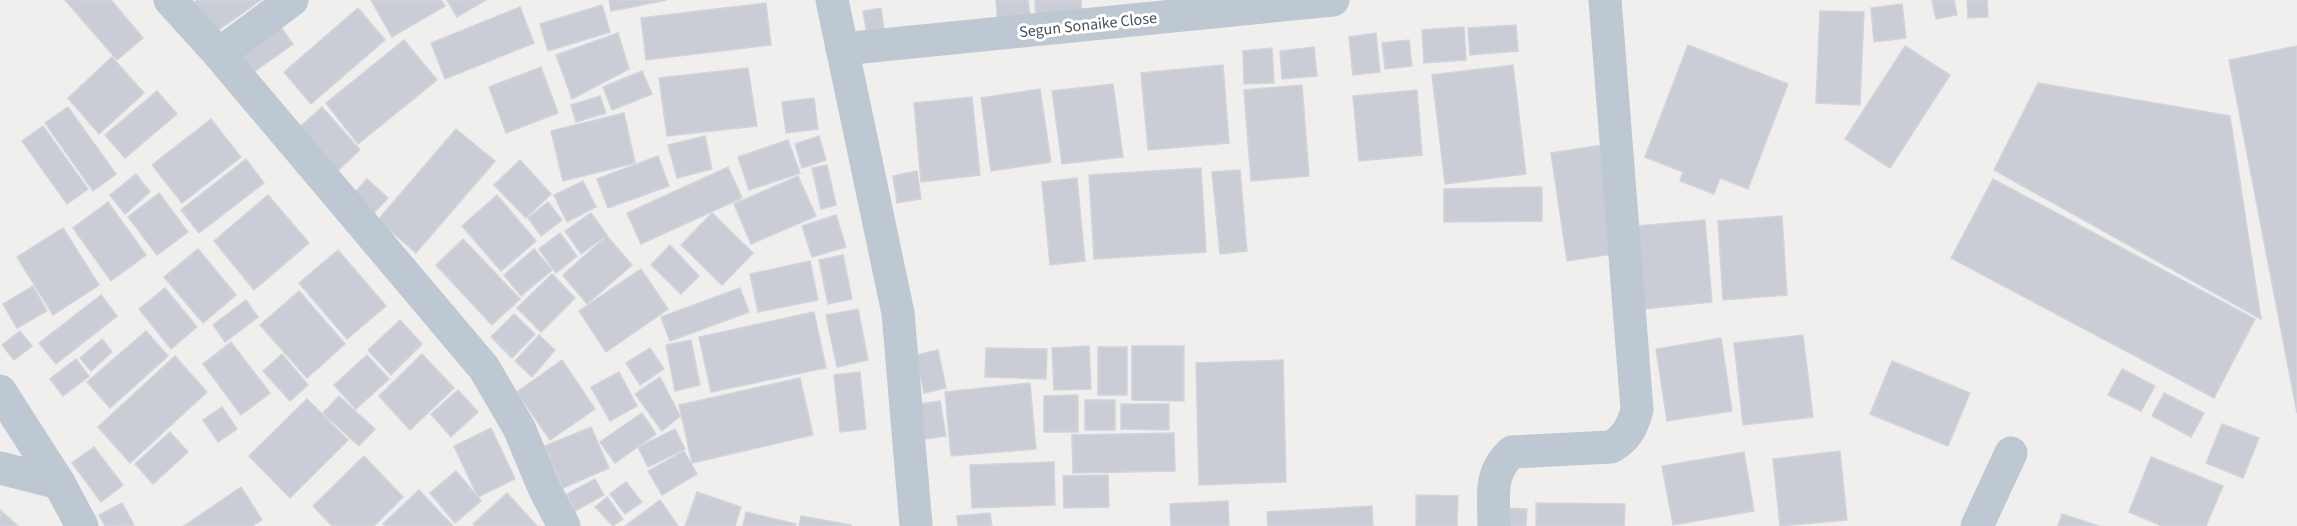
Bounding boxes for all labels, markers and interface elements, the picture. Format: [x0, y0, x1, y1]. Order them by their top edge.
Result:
street label: Segun Sonaike Close [1018, 7, 1158, 43]

